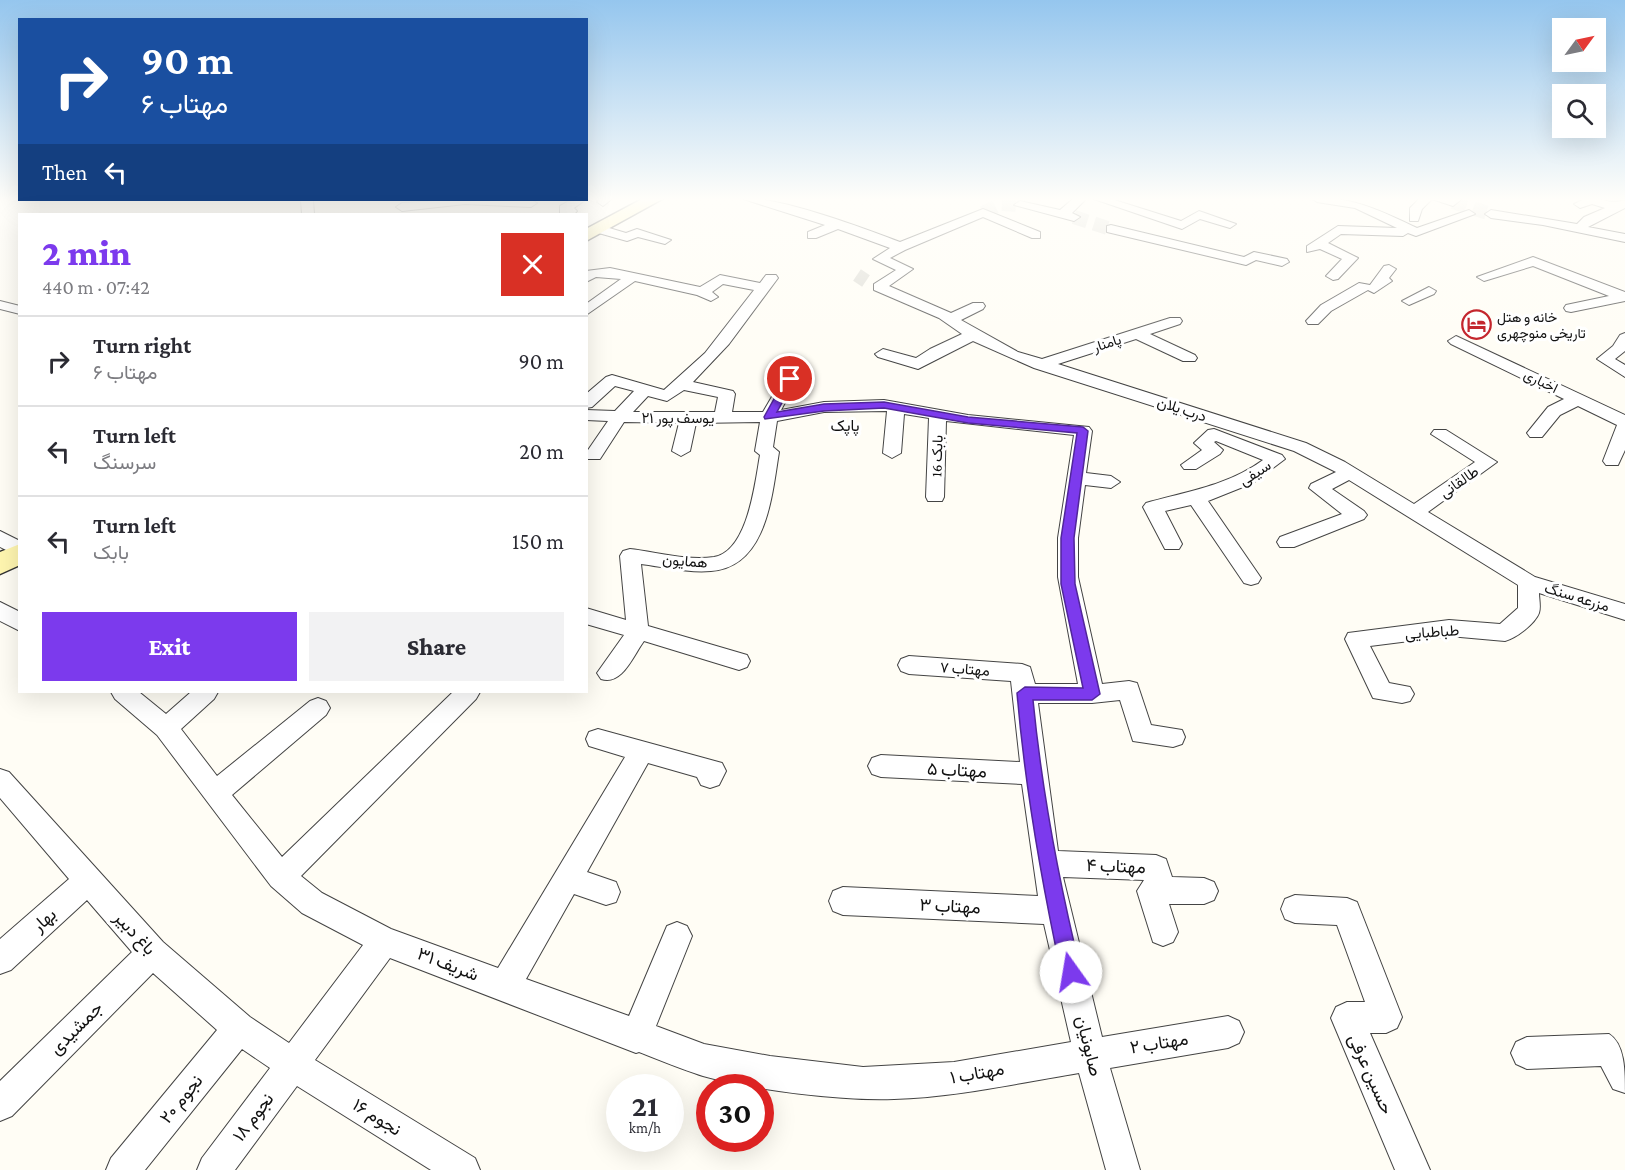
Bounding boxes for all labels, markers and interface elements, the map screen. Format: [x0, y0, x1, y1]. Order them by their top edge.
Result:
north arrow [1552, 18, 1606, 72]
map controls [1552, 18, 1606, 138]
text: 90 m [141, 36, 233, 83]
icon: right [42, 42, 120, 120]
button: search [1552, 84, 1606, 138]
text: مهتاب ۶ [141, 89, 228, 119]
icon: left [99, 156, 132, 189]
text: Then [42, 160, 87, 185]
text: 2 min [42, 233, 131, 273]
button: close [501, 233, 564, 296]
text: 440 m · 07:42 [42, 276, 150, 298]
hotel icon: خانه و هتل تاریخی منوچهری [1460, 309, 1492, 341]
place label: خانه و هتل تاریخی منوچهری [1497, 309, 1586, 343]
street label: پامنار [1090, 331, 1124, 357]
text: Turn right [93, 333, 191, 358]
icon: right [42, 345, 75, 378]
text: 90 m [519, 349, 564, 374]
pin [764, 353, 815, 404]
text: مهتاب ۶ [93, 361, 158, 383]
icon: arrive [773, 362, 806, 395]
street label: اخباری [1521, 366, 1561, 397]
street label: درب یلان [1155, 394, 1209, 425]
street label: یوسف پور ۲۱ [641, 410, 715, 428]
district label: پاپک [830, 417, 860, 437]
text: Turn left [93, 423, 176, 448]
icon: left [42, 435, 75, 468]
street label: بابک 16 [928, 435, 947, 477]
text: 20 m [519, 439, 564, 464]
text: سرسنگ [93, 451, 156, 473]
street label: سیفی [1236, 457, 1275, 491]
street label: طالقانی [1437, 463, 1483, 503]
text: Turn left [93, 513, 176, 538]
icon: left [42, 525, 75, 558]
text: 150 m [512, 529, 564, 554]
text: بابک [93, 541, 129, 563]
street label: همایون [662, 551, 708, 572]
street label: مزرعه سنگ [1542, 580, 1611, 615]
button: Exit [42, 612, 297, 681]
button: Share [309, 612, 564, 681]
street label: طباطبایی [1404, 622, 1460, 644]
street label: مهتاب ۷ [939, 659, 990, 680]
street label: مهتاب ۵ [927, 758, 987, 783]
street label: مهتاب ۴ [1086, 855, 1146, 878]
street label: مهتاب ۳ [919, 894, 981, 919]
street label: بهار [27, 904, 61, 937]
street label: باغ دبیر [108, 907, 160, 960]
position arrow [1039, 940, 1103, 1004]
street label: شریف ۳۱ [414, 943, 481, 986]
street label: جمشیدی [45, 997, 107, 1059]
street label: صابونیان [1071, 1014, 1106, 1079]
street label: مهتاب ۲ [1128, 1029, 1190, 1058]
street label: حسین عرفی [1344, 1031, 1398, 1118]
street label: مهتاب ۱ [948, 1058, 1006, 1089]
street label: نجوم ۲۰ [155, 1071, 208, 1129]
speed limit sign: 30 [696, 1074, 774, 1152]
street label: نجوم ۱۸ [228, 1089, 279, 1146]
text: 21 [632, 1089, 658, 1122]
street label: نجوم ۱۶ [348, 1094, 405, 1141]
text: km/h [629, 1120, 661, 1136]

